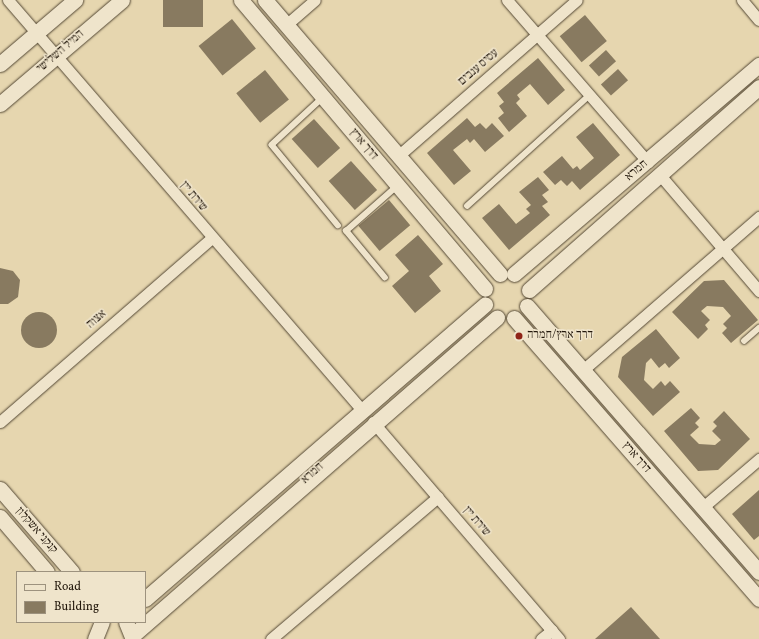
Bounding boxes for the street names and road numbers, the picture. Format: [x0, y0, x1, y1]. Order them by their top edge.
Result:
street label: המיל השלישי [34, 28, 88, 76]
street label: עסיס ענבים [456, 47, 502, 89]
street label: דרך ארץ [346, 126, 380, 164]
street label: חמרא [623, 157, 651, 185]
street label: שירת יין [176, 179, 210, 215]
street label: אצוה [84, 307, 110, 333]
street label: דרך ארץ [619, 440, 653, 476]
street label: חמרא [299, 460, 327, 488]
street label: שירת יין [459, 504, 493, 540]
street label: קנקני אשקלון [12, 505, 60, 557]

